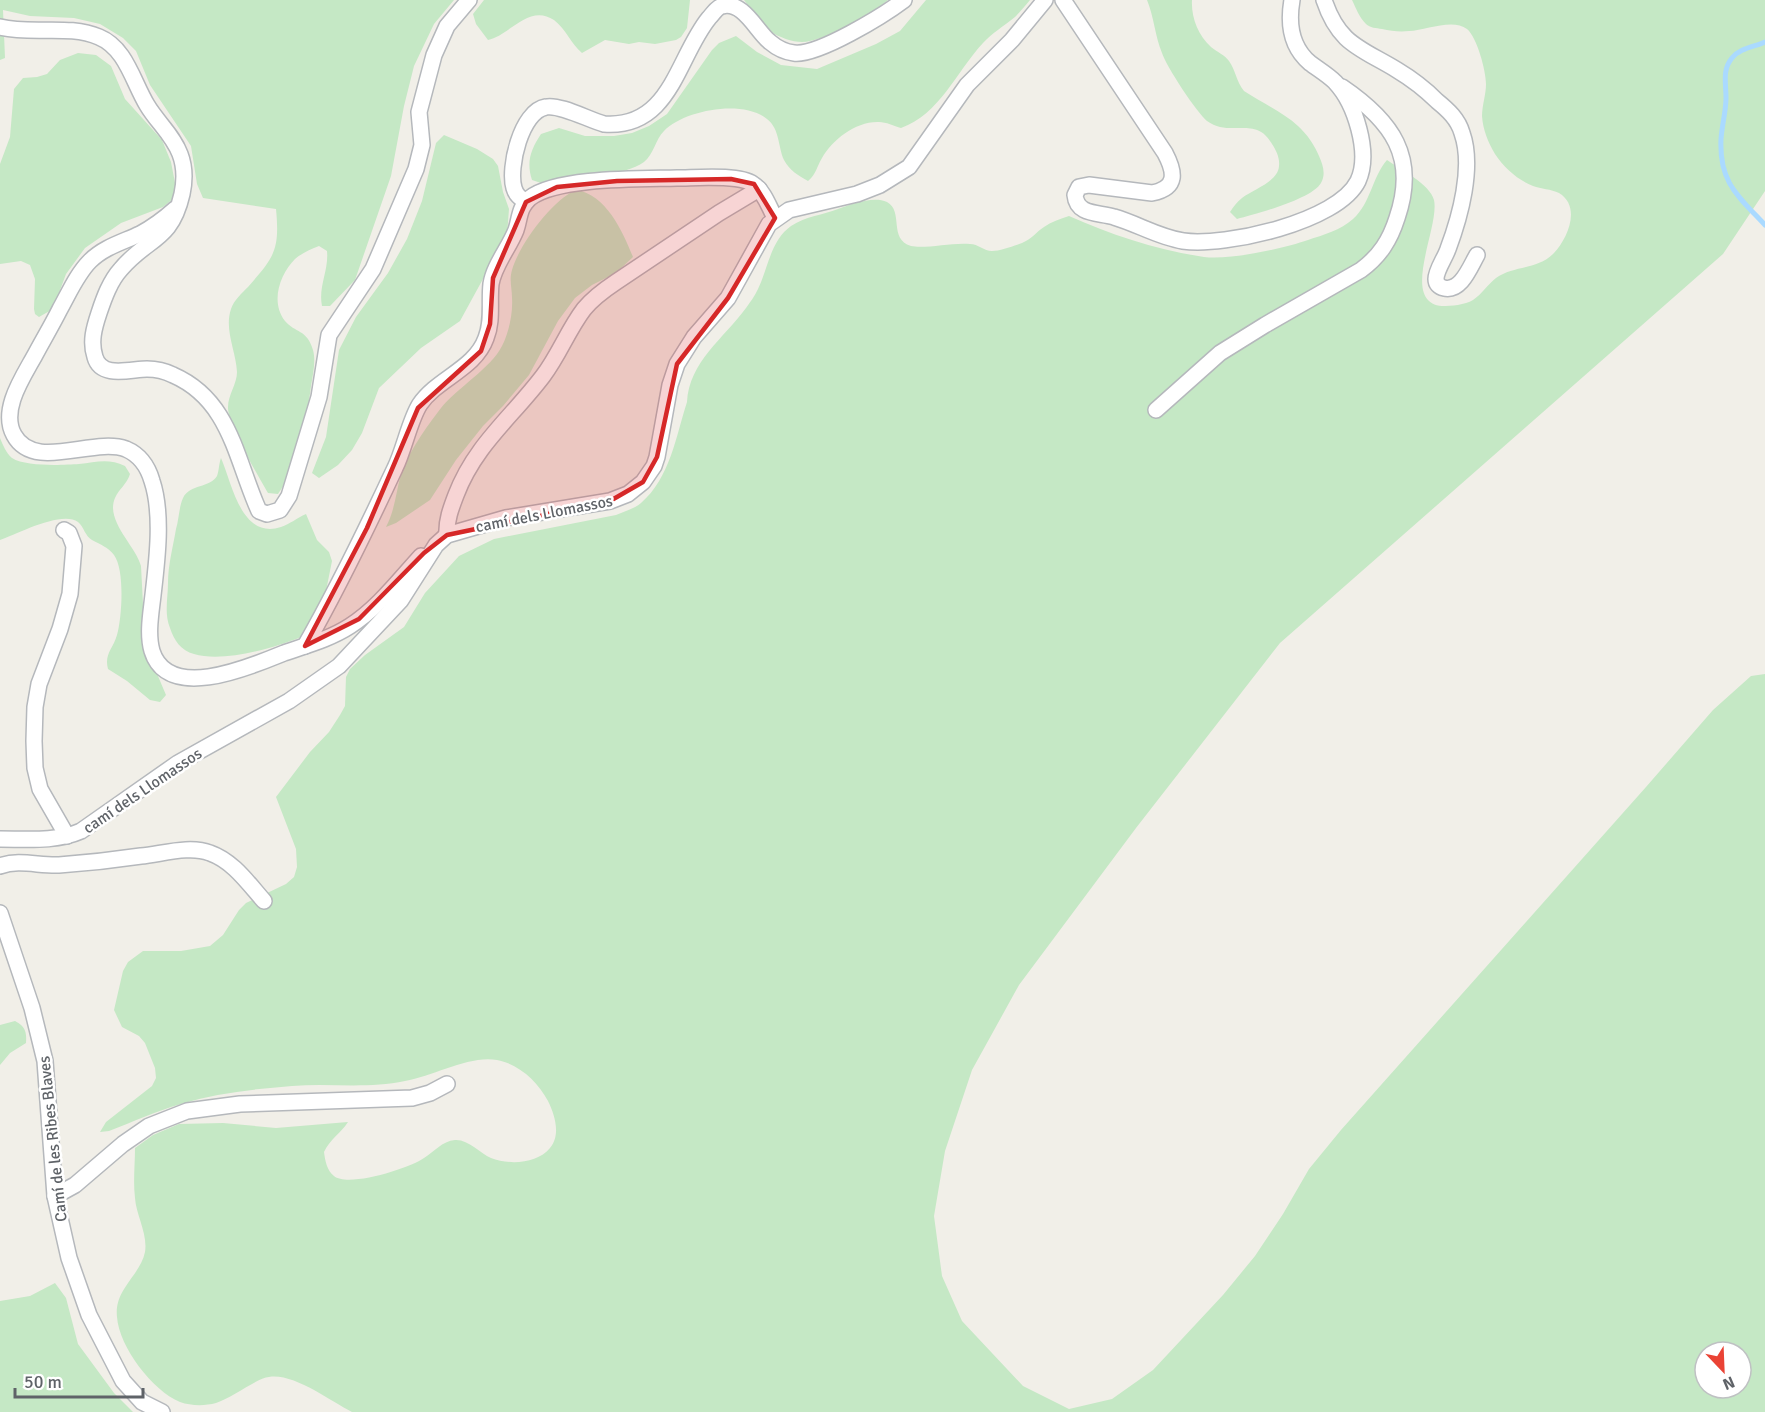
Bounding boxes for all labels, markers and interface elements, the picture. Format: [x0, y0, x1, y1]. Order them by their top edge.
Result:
street label: camí dels Llomassos [474, 491, 614, 537]
street label: camí dels Llomassos [79, 744, 206, 838]
street label: Camí de les Ribes Blaves [34, 1055, 72, 1223]
north arrow [1693, 1340, 1753, 1400]
scale bar [15, 1361, 142, 1399]
text: 50 m [24, 1371, 62, 1393]
text: N [1719, 1372, 1738, 1394]

